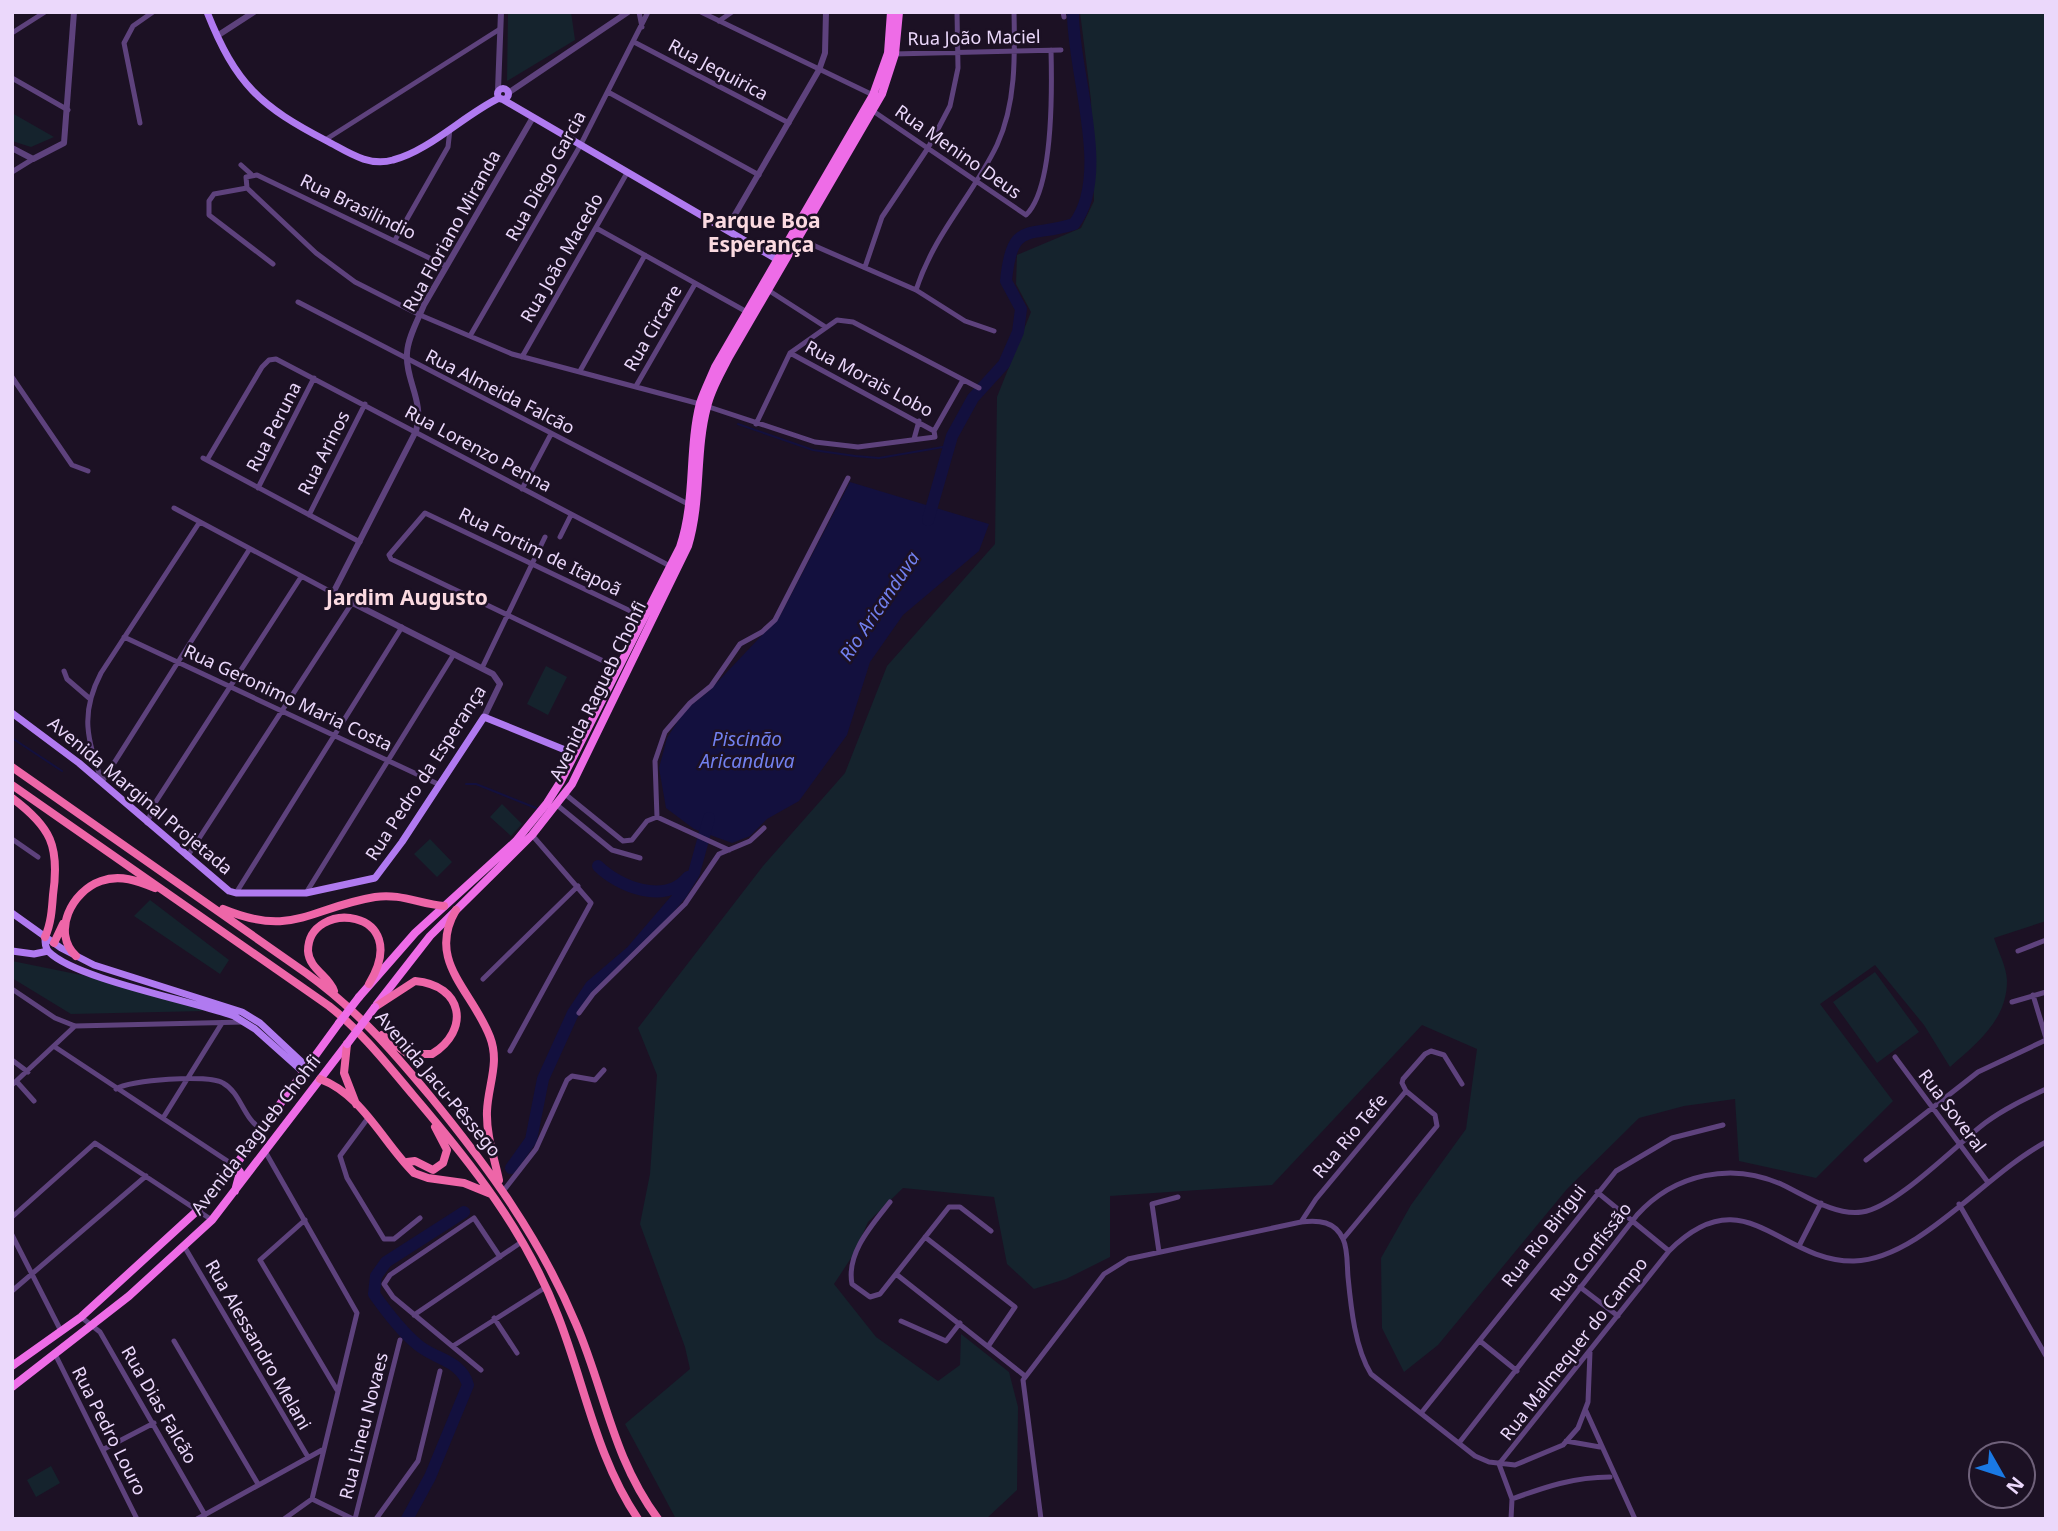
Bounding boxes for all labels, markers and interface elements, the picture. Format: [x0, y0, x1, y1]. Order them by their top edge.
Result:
street label: Rua João Maciel [907, 24, 1041, 50]
street label: Rua Jequirica [664, 33, 773, 105]
street label: Rua Menino Deus [891, 99, 1027, 204]
street label: Rua Diego Garcia [499, 106, 591, 245]
street label: Rua Floriano Miranda [397, 145, 506, 316]
street label: Rua Brasilindio [296, 168, 420, 245]
street label: Rua João Macedo [514, 188, 608, 327]
district label: Parque Boa Esperança [701, 206, 821, 258]
street label: Rua Circare [618, 280, 687, 375]
street label: Rua Morais Lobo [801, 334, 938, 422]
street label: Rua Almeida Falcão [422, 343, 579, 439]
street label: Rua Peruna [240, 377, 306, 476]
street label: Rua Lorenzo Penna [401, 399, 556, 497]
street label: Rua Arinos [292, 406, 355, 499]
street label: Rua Fortim de Itapoã [455, 501, 626, 601]
water label: Rio Aricanduva [833, 546, 925, 666]
district label: Jardim Augusto [324, 583, 488, 611]
street label: Avenida Ragueb Chohfi [543, 597, 651, 784]
street label: Rua Geronimo Maria Costa [180, 638, 396, 756]
street label: Rua Pedro da Esperança [359, 680, 491, 865]
street label: Avenida Marginal Projetada [43, 711, 238, 880]
water label: Piscinão Aricanduva [697, 726, 795, 774]
street label: Avenida Jacu-Pêssego [371, 1005, 507, 1161]
street label: Avenida Ragueb Chohfi [185, 1049, 325, 1219]
street label: Rua Soveral [1914, 1064, 1992, 1157]
street label: Rua Rio Tefe [1307, 1088, 1392, 1183]
street label: Rua Rio Birigui [1496, 1179, 1591, 1292]
street label: Rua Confissão [1544, 1197, 1636, 1306]
street label: Rua Malmequer do Campo [1494, 1252, 1652, 1445]
street label: Rua Alessandro Melani [200, 1255, 317, 1434]
street label: Rua Dias Falcão [116, 1341, 203, 1468]
street label: Rua Lineu Novaes [333, 1350, 393, 1502]
street label: Rua Pedro Louro [67, 1362, 153, 1499]
north arrow [1967, 1440, 2037, 1510]
text: N [2000, 1472, 2030, 1500]

